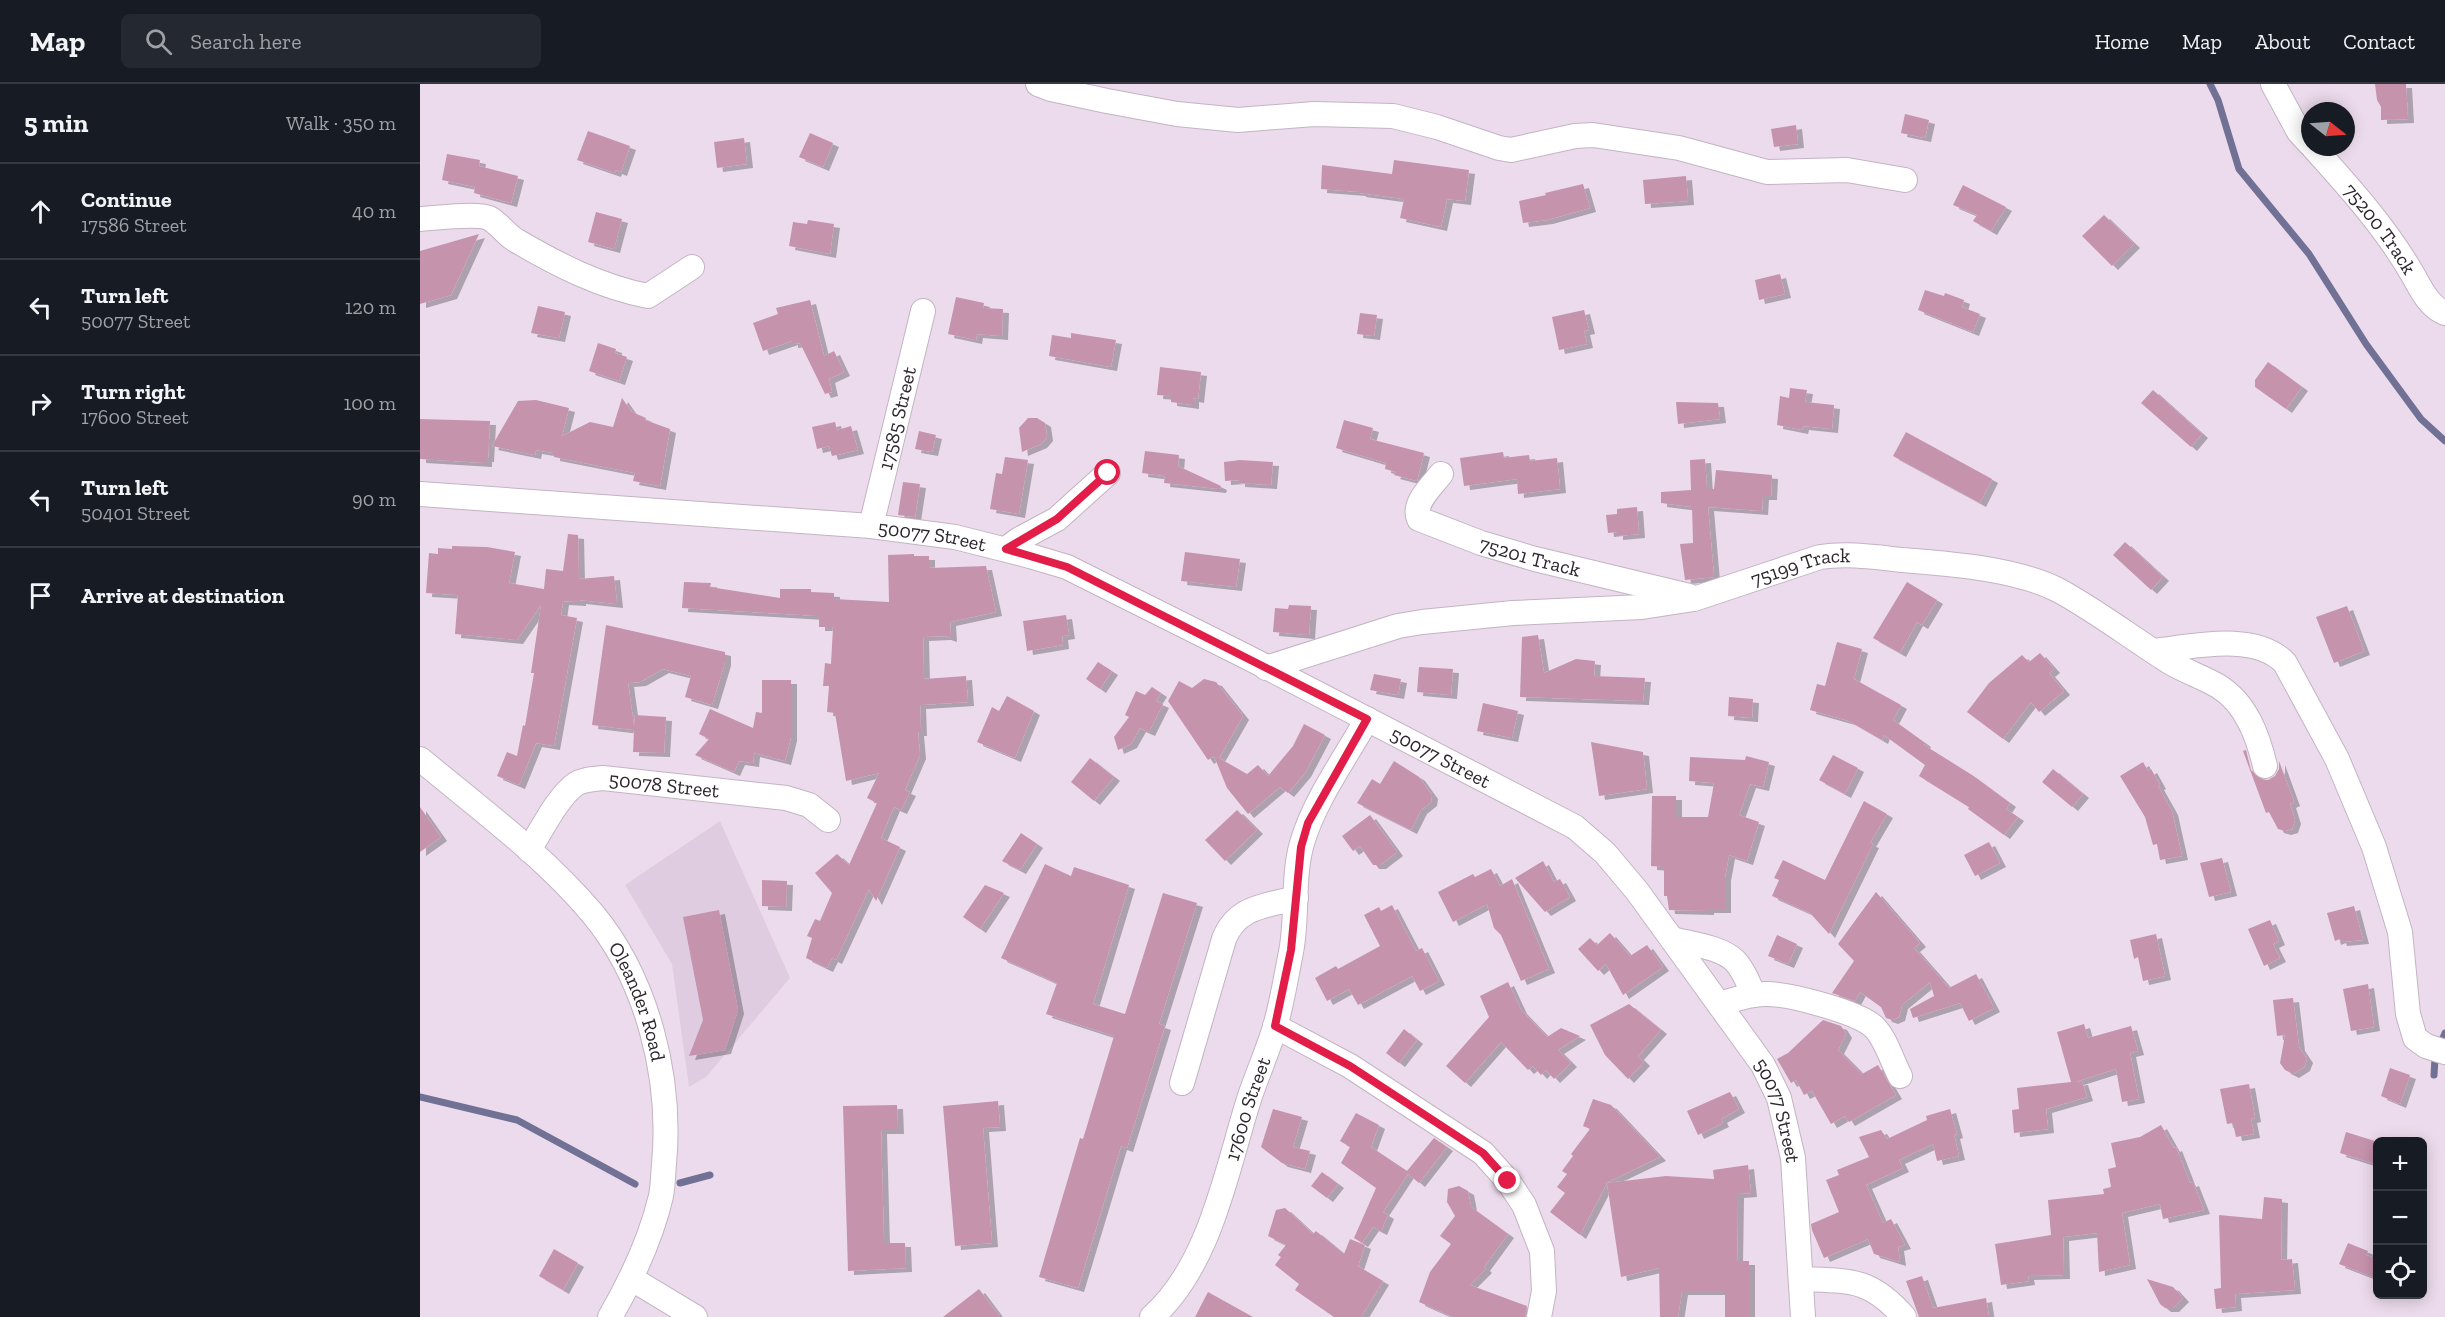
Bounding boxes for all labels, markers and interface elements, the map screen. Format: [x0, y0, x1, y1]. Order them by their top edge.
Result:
search box [121, 14, 541, 68]
text: Map [30, 25, 85, 58]
icon: search [142, 25, 175, 58]
text: Search here [190, 28, 302, 55]
text: Home [2095, 29, 2149, 54]
text: Map [2182, 29, 2222, 54]
text: About [2255, 29, 2310, 54]
text: Contact [2343, 29, 2415, 54]
north arrow [2301, 102, 2355, 156]
text: 5 min [24, 107, 88, 139]
text: Walk · 350 m [286, 111, 396, 135]
street label: 75200 Track [2339, 178, 2422, 279]
text: Continue [81, 186, 172, 213]
icon: ahead [24, 195, 57, 228]
text: 40 m [352, 199, 396, 223]
text: 17586 Street [81, 213, 187, 237]
text: Turn left [81, 282, 168, 309]
icon: left [24, 291, 57, 324]
text: 120 m [345, 295, 396, 319]
text: 50077 Street [81, 309, 190, 333]
street label: 17585 Street [873, 364, 921, 472]
text: Turn right [81, 378, 185, 405]
icon: right [24, 387, 57, 420]
text: 100 m [343, 391, 396, 415]
text: 17600 Street [81, 405, 189, 429]
route start [1094, 459, 1120, 485]
text: Turn left [81, 474, 168, 501]
icon: left [24, 483, 57, 516]
text: 90 m [352, 487, 396, 511]
text: 50401 Street [81, 501, 190, 525]
street label: 50077 Street [877, 515, 989, 557]
street label: 75201 Track [1477, 531, 1583, 582]
street label: 75199 Track [1748, 543, 1851, 591]
icon: arrive [24, 579, 57, 612]
text: Arrive at destination [81, 582, 284, 609]
street label: 50077 Street [1386, 721, 1495, 793]
street label: 50078 Street [608, 767, 721, 803]
street label: Oleander Road [604, 937, 671, 1063]
street label: 17600 Street [1220, 1053, 1276, 1163]
street label: 50077 Street [1750, 1053, 1805, 1164]
map controls [2373, 1137, 2427, 1299]
button: + [2373, 1137, 2427, 1191]
route end [1494, 1167, 1520, 1193]
button: − [2373, 1191, 2427, 1245]
button: locate [2373, 1245, 2427, 1299]

